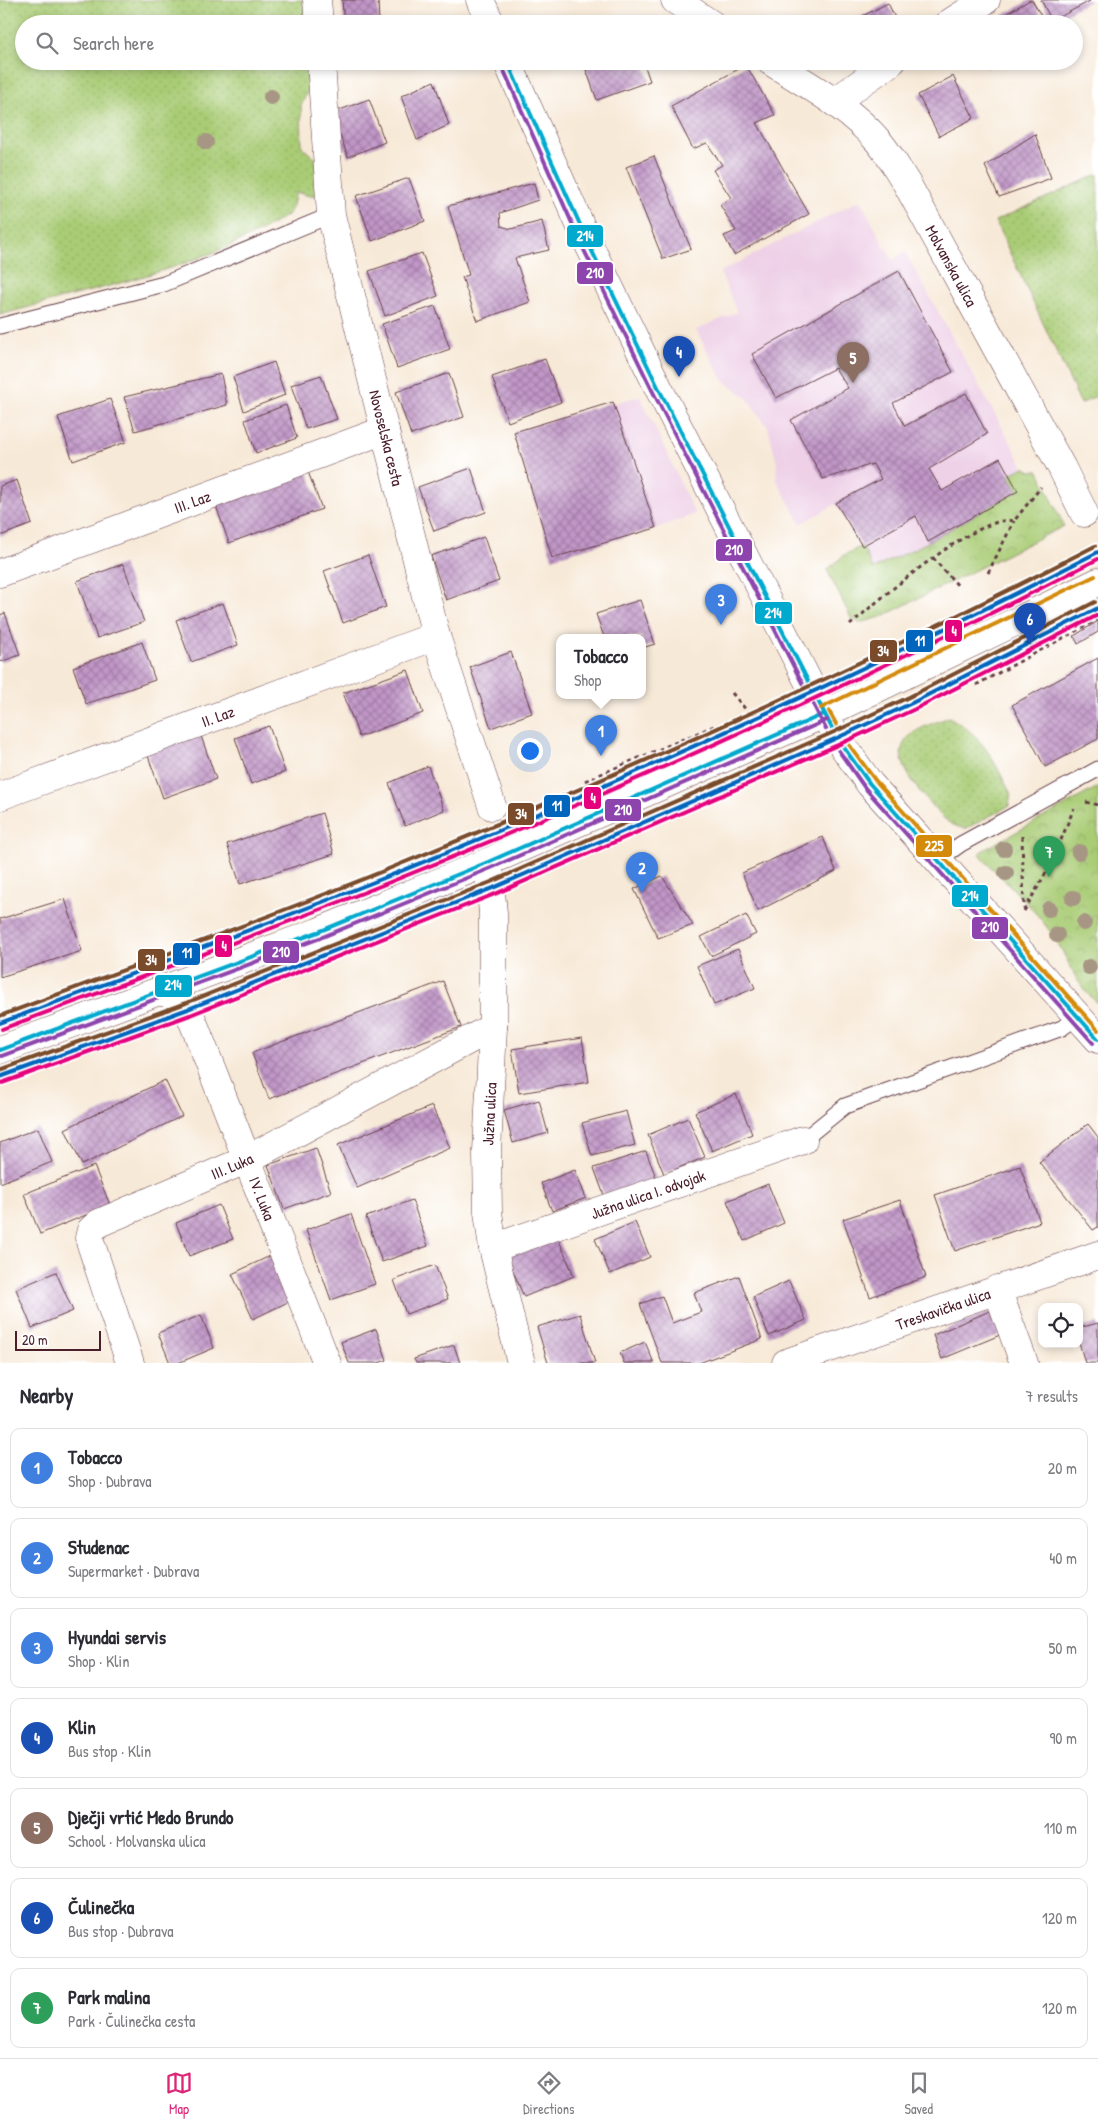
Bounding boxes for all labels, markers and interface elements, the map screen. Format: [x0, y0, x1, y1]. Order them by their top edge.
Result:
search box [15, 15, 1083, 70]
icon: search [33, 29, 61, 57]
text: Search here [73, 30, 154, 56]
street label: Molvanska ulica [920, 221, 983, 310]
line badge: 214 [566, 224, 604, 248]
text: 214 [577, 226, 594, 245]
line badge: 210 [576, 261, 614, 285]
text: 210 [586, 263, 605, 282]
pin: 4 [663, 336, 695, 377]
pin: 5 [837, 342, 869, 383]
street label: Novoselska cesta [364, 388, 409, 488]
street label: III. Laz [171, 485, 214, 518]
line badge: 210 [715, 538, 753, 562]
text: 210 [725, 540, 744, 559]
pin: 3 [705, 584, 737, 625]
line badge: 214 [754, 601, 793, 625]
text: 214 [765, 603, 782, 622]
pin: 6 [1014, 603, 1046, 644]
line badge: 4 [944, 619, 963, 643]
text: 4 [951, 621, 957, 640]
line badge: 11 [905, 629, 934, 653]
text: 11 [915, 631, 925, 650]
popup [556, 634, 646, 699]
line badge: 34 [869, 639, 898, 663]
text: 34 [877, 641, 890, 660]
text: Tobacco [574, 643, 628, 669]
text: Shop [574, 669, 601, 691]
street label: II. Laz [198, 700, 238, 732]
pin: 1 [585, 715, 617, 756]
your location [517, 738, 543, 764]
line badge: 4 [583, 786, 602, 810]
text: 4 [590, 788, 596, 807]
line badge: 11 [543, 794, 571, 818]
text: 11 [552, 796, 562, 815]
line badge: 210 [604, 798, 642, 822]
text: 210 [614, 800, 633, 819]
line badge: 34 [507, 802, 535, 826]
text: 34 [515, 804, 528, 823]
line badge: 225 [915, 834, 953, 858]
text: 225 [924, 836, 944, 855]
pin: 7 [1033, 836, 1065, 877]
pin: 2 [626, 852, 658, 893]
line badge: 214 [951, 884, 989, 908]
text: 214 [962, 886, 979, 905]
line badge: 210 [971, 916, 1009, 940]
text: 210 [981, 917, 1000, 936]
line badge: 4 [214, 934, 233, 958]
text: 4 [221, 936, 227, 955]
line badge: 210 [262, 940, 300, 964]
line badge: 11 [172, 942, 201, 966]
text: 210 [272, 942, 291, 961]
text: 11 [182, 943, 192, 962]
line badge: 34 [137, 948, 166, 972]
text: 34 [145, 950, 158, 969]
line badge: 214 [154, 974, 193, 998]
text: 214 [165, 975, 182, 994]
street label: Južna ulica [476, 1082, 502, 1146]
street label: III. Luka [207, 1147, 257, 1185]
street label: Južna ulica I. odvojak [588, 1164, 708, 1224]
street label: IV. Luka [244, 1173, 281, 1223]
street label: Treskavička ulica [893, 1282, 993, 1335]
map controls [1038, 1303, 1083, 1348]
button: locate [1038, 1303, 1083, 1348]
scale bar [15, 1328, 101, 1351]
text: 20 m [22, 1330, 48, 1349]
text: Nearby [20, 1381, 73, 1410]
text: 7 results [1025, 1385, 1078, 1407]
text: Tobacco [68, 1444, 122, 1470]
text: 1 [34, 1457, 40, 1479]
text: 20 m [1048, 1457, 1077, 1479]
text: Shop · Dubrava [68, 1470, 152, 1492]
text: Studenac [68, 1534, 129, 1560]
text: 2 [33, 1547, 41, 1569]
text: 40 m [1049, 1547, 1077, 1569]
text: Supermarket · Dubrava [68, 1560, 199, 1582]
text: Hyundai servis [68, 1624, 166, 1650]
text: 3 [33, 1637, 41, 1659]
text: 50 m [1049, 1637, 1077, 1659]
text: Shop · Klin [68, 1650, 129, 1672]
text: Klin [68, 1714, 96, 1740]
text: 4 [34, 1727, 40, 1749]
text: 90 m [1049, 1727, 1077, 1749]
text: Bus stop · Klin [68, 1740, 151, 1762]
text: Dječji vrtić Medo Brundo [68, 1804, 233, 1830]
text: 5 [34, 1817, 40, 1839]
text: 110 m [1044, 1817, 1077, 1839]
text: School · Molvanska ulica [68, 1830, 206, 1852]
text: Čulinečka [68, 1894, 134, 1920]
text: 6 [34, 1907, 40, 1929]
text: 120 m [1042, 1907, 1077, 1929]
text: Bus stop · Dubrava [68, 1920, 174, 1942]
text: Park malina [68, 1984, 150, 2010]
text: 7 [33, 1997, 41, 2019]
text: 120 m [1042, 1997, 1077, 2019]
text: Park · Čulinečka cesta [68, 2010, 195, 2032]
tab: Map [165, 2069, 193, 2118]
tab: Directions [523, 2069, 574, 2118]
tab: Saved [904, 2069, 933, 2118]

